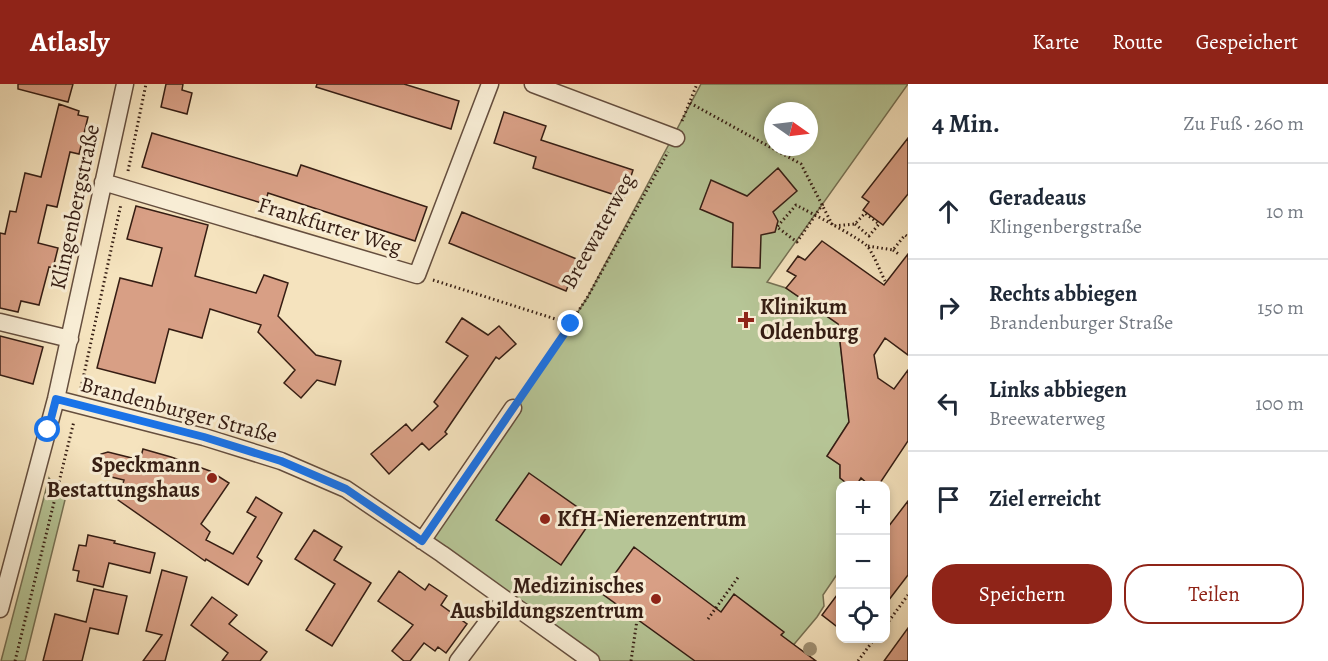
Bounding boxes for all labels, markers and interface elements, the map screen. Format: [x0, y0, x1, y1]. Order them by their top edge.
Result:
text: Atlasly [30, 23, 109, 61]
text: Karte [1032, 28, 1079, 56]
text: Route [1112, 28, 1163, 56]
text: Gespeichert [1196, 28, 1298, 56]
north arrow [764, 102, 818, 156]
text: 4 Min. [932, 106, 1000, 141]
text: Zu Fuß · 260 m [1183, 110, 1304, 137]
street label: Klingenbergstraße [43, 122, 107, 292]
street label: Breewaterweg [554, 168, 642, 294]
text: Geradeaus [989, 183, 1086, 213]
street label: Frankfurter Weg [254, 190, 406, 262]
icon: ahead [932, 195, 965, 228]
text: 10 m [1266, 198, 1304, 225]
text: Klingenbergstraße [989, 213, 1142, 240]
text: Rechts abbiegen [989, 279, 1137, 309]
icon: right [932, 291, 965, 324]
place label: Klinikum Oldenburg [760, 292, 859, 347]
text: 150 m [1257, 294, 1304, 321]
text: Brandenburger Straße [989, 309, 1173, 336]
route end [557, 310, 583, 336]
marker: Klinikum Oldenburg [737, 311, 755, 329]
street label: Brandenburger Straße [77, 369, 281, 451]
text: Links abbiegen [989, 375, 1127, 405]
icon: left [932, 387, 965, 420]
text: 100 m [1255, 390, 1304, 417]
text: Breewaterweg [989, 405, 1105, 432]
route start [34, 416, 60, 442]
place label: Speckmann Bestattungshaus [47, 450, 200, 505]
marker: Speckmann Bestattungshaus [205, 471, 219, 485]
map controls [836, 481, 890, 643]
button: + [836, 481, 890, 535]
icon: arrive [932, 483, 965, 516]
text: Ziel erreicht [989, 484, 1101, 514]
place label: KfH-Nierenzentrum [557, 504, 747, 534]
marker: KfH-Nierenzentrum [538, 512, 552, 526]
button: − [836, 535, 890, 589]
button: Speichern [932, 564, 1112, 624]
button: Teilen [1124, 564, 1304, 624]
place label: Medizinisches Ausbildungszentrum [449, 571, 644, 626]
button: locate [836, 589, 890, 643]
marker: Medizinisches Ausbildungszentrum [649, 592, 663, 606]

